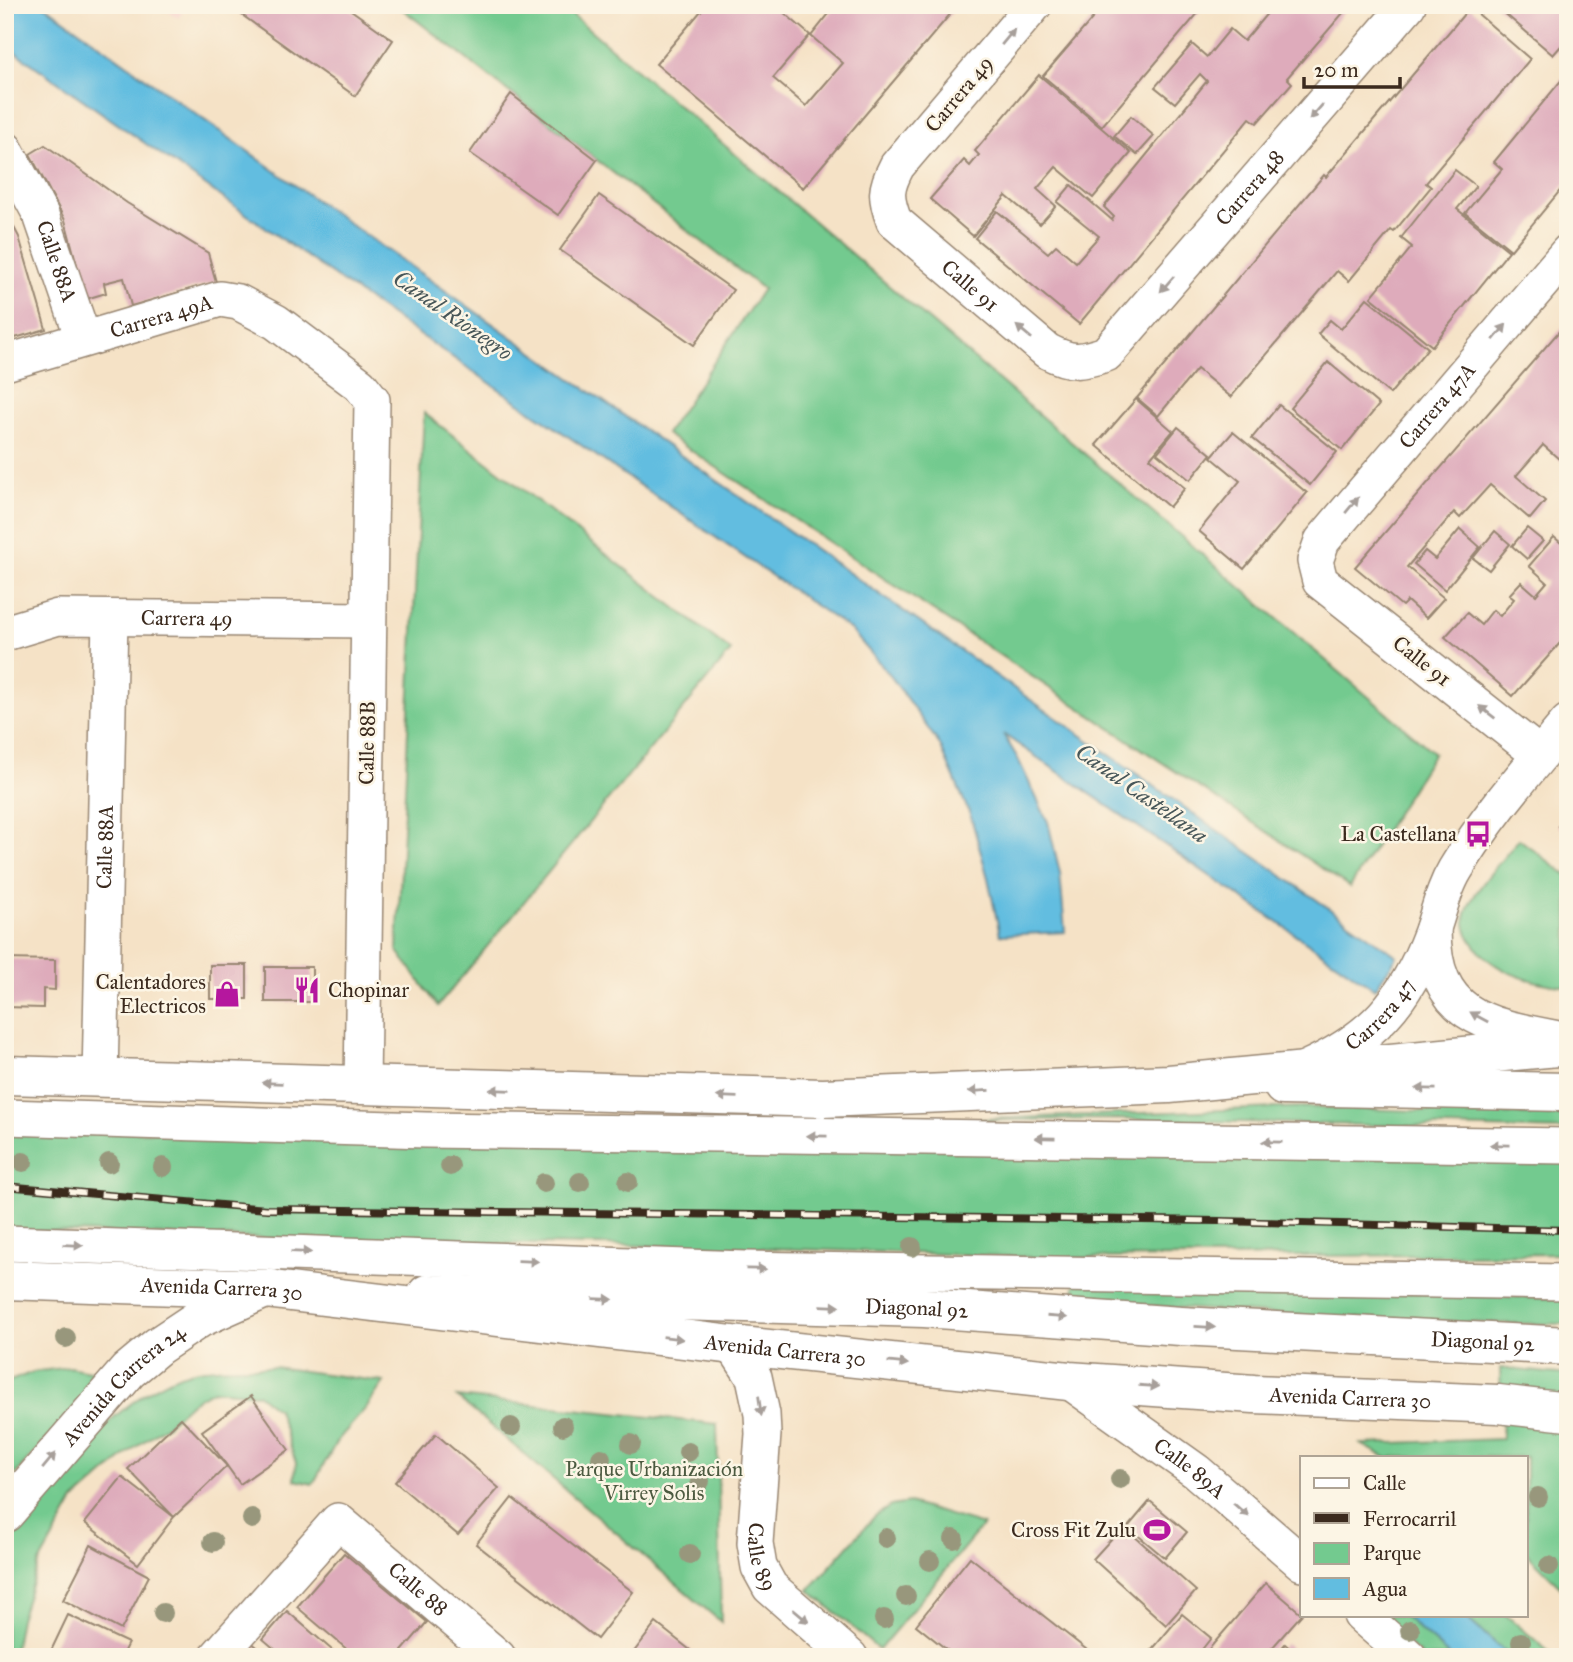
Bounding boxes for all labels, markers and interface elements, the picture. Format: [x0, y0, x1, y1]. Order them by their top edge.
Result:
one-way arrow [1000, 28, 1015, 46]
scale bar [1304, 46, 1400, 90]
street label: Carrera 49 [920, 50, 998, 138]
text: 20 m [1314, 57, 1359, 83]
one-way arrow [1308, 104, 1324, 121]
street label: Carrera 48 [1210, 145, 1290, 231]
street label: Calle 88A [31, 217, 83, 305]
street label: Calle 91 [936, 254, 1004, 317]
water label: Canal Rionegro [388, 264, 518, 366]
one-way arrow [1160, 276, 1175, 293]
street label: Carrera 49A [107, 289, 216, 344]
one-way arrow [1492, 323, 1508, 341]
one-way arrow [1016, 325, 1033, 340]
street label: Carrera 47A [1393, 357, 1481, 454]
one-way arrow [1344, 497, 1359, 514]
street label: Carrera 49 [141, 605, 233, 632]
street label: Calle 91 [1388, 630, 1456, 692]
street label: Calle 88B [353, 701, 381, 785]
one-way arrow [1478, 705, 1496, 720]
water label: Canal Castellana [1070, 737, 1214, 849]
street label: Calle 88A [91, 805, 119, 889]
bus stop icon: La Castellana [1463, 819, 1493, 849]
place label: La Castellana [1341, 821, 1457, 847]
place label: Calentadores Electricos [96, 969, 206, 1019]
street label: Carrera 47 [1340, 974, 1421, 1056]
restaurant icon: Chopinar [292, 975, 322, 1005]
place label: Chopinar [328, 977, 409, 1003]
shop icon: Calentadores Electricos [212, 979, 242, 1009]
one-way arrow [1469, 1011, 1489, 1023]
one-way arrow [261, 1077, 283, 1089]
one-way arrow [488, 1084, 510, 1095]
one-way arrow [1415, 1084, 1437, 1095]
one-way arrow [968, 1086, 990, 1097]
one-way arrow [716, 1091, 738, 1102]
one-way arrow [806, 1130, 828, 1142]
one-way arrow [1033, 1132, 1055, 1144]
one-way arrow [1261, 1136, 1283, 1148]
one-way arrow [1488, 1139, 1510, 1151]
one-way arrow [63, 1240, 85, 1251]
one-way arrow [290, 1247, 312, 1258]
one-way arrow [517, 1255, 539, 1266]
one-way arrow [745, 1263, 767, 1275]
street label: Avenida Carrera 30 [139, 1272, 304, 1306]
one-way arrow [592, 1293, 614, 1305]
street label: Diagonal 92 [865, 1293, 970, 1324]
one-way arrow [819, 1300, 841, 1311]
one-way arrow [1046, 1312, 1068, 1323]
street label: Avenida Carrera 24 [55, 1318, 191, 1452]
one-way arrow [1194, 1322, 1216, 1333]
street label: Diagonal 92 [1430, 1326, 1536, 1357]
street label: Avenida Carrera 30 [702, 1329, 867, 1372]
one-way arrow [662, 1332, 684, 1343]
one-way arrow [887, 1358, 909, 1369]
one-way arrow [1138, 1381, 1160, 1392]
street label: Avenida Carrera 30 [1267, 1382, 1432, 1414]
one-way arrow [755, 1395, 766, 1417]
street label: Calle 89A [1149, 1432, 1231, 1504]
one-way arrow [42, 1452, 57, 1470]
park label: Parque Urbanización Virrey Solis [565, 1456, 743, 1506]
legend [1300, 1456, 1528, 1616]
text: Calle [1363, 1470, 1406, 1496]
one-way arrow [1232, 1502, 1250, 1518]
text: Ferrocarril [1363, 1506, 1457, 1532]
sports icon: Cross Fit Zulu [1142, 1515, 1172, 1545]
place label: Cross Fit Zulu [1011, 1517, 1136, 1543]
street label: Calle 89 [742, 1522, 783, 1595]
text: Parque [1363, 1540, 1422, 1566]
street label: Calle 88 [383, 1556, 453, 1622]
text: Agua [1362, 1576, 1407, 1602]
one-way arrow [793, 1608, 810, 1623]

